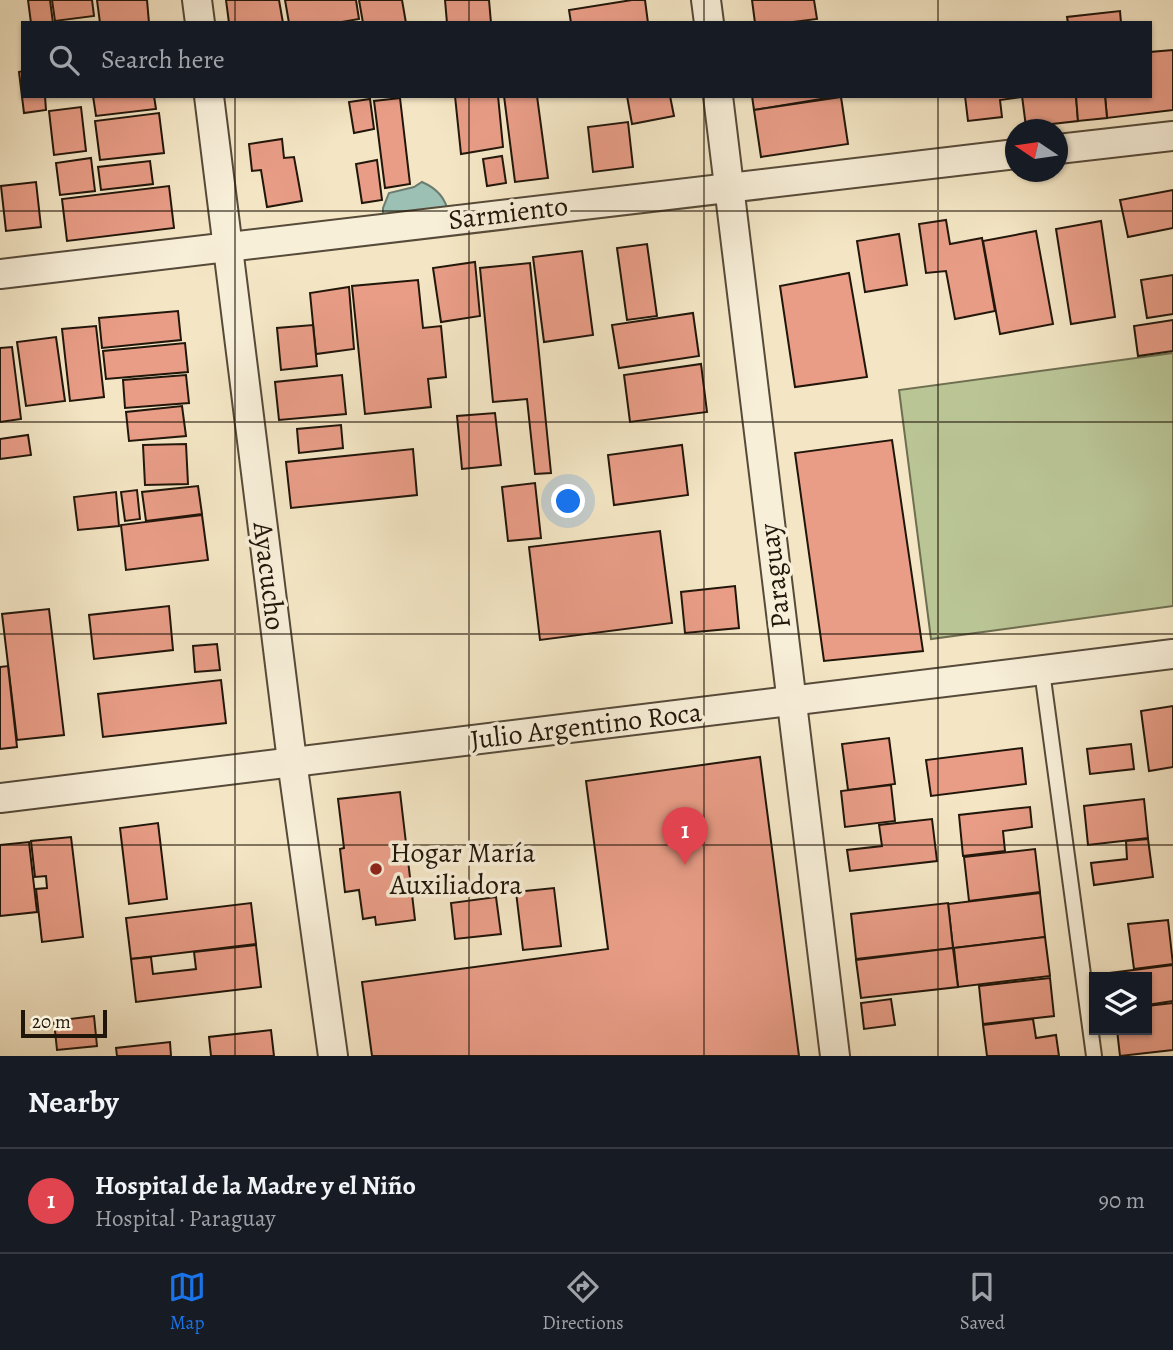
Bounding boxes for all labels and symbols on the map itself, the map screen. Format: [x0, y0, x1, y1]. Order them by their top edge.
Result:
north arrow [1005, 119, 1068, 182]
street label: Sarmiento [446, 187, 570, 239]
your location [551, 484, 585, 518]
street label: Ayacucho [243, 519, 294, 632]
street label: Paraguay [750, 521, 800, 631]
street label: Julio Argentino Roca [468, 693, 704, 759]
pin: 1 [662, 807, 708, 865]
place label: Hogar María Auxiliadora [389, 834, 536, 904]
marker: Hogar María Auxiliadora [368, 861, 384, 877]
scale bar [21, 1007, 107, 1039]

